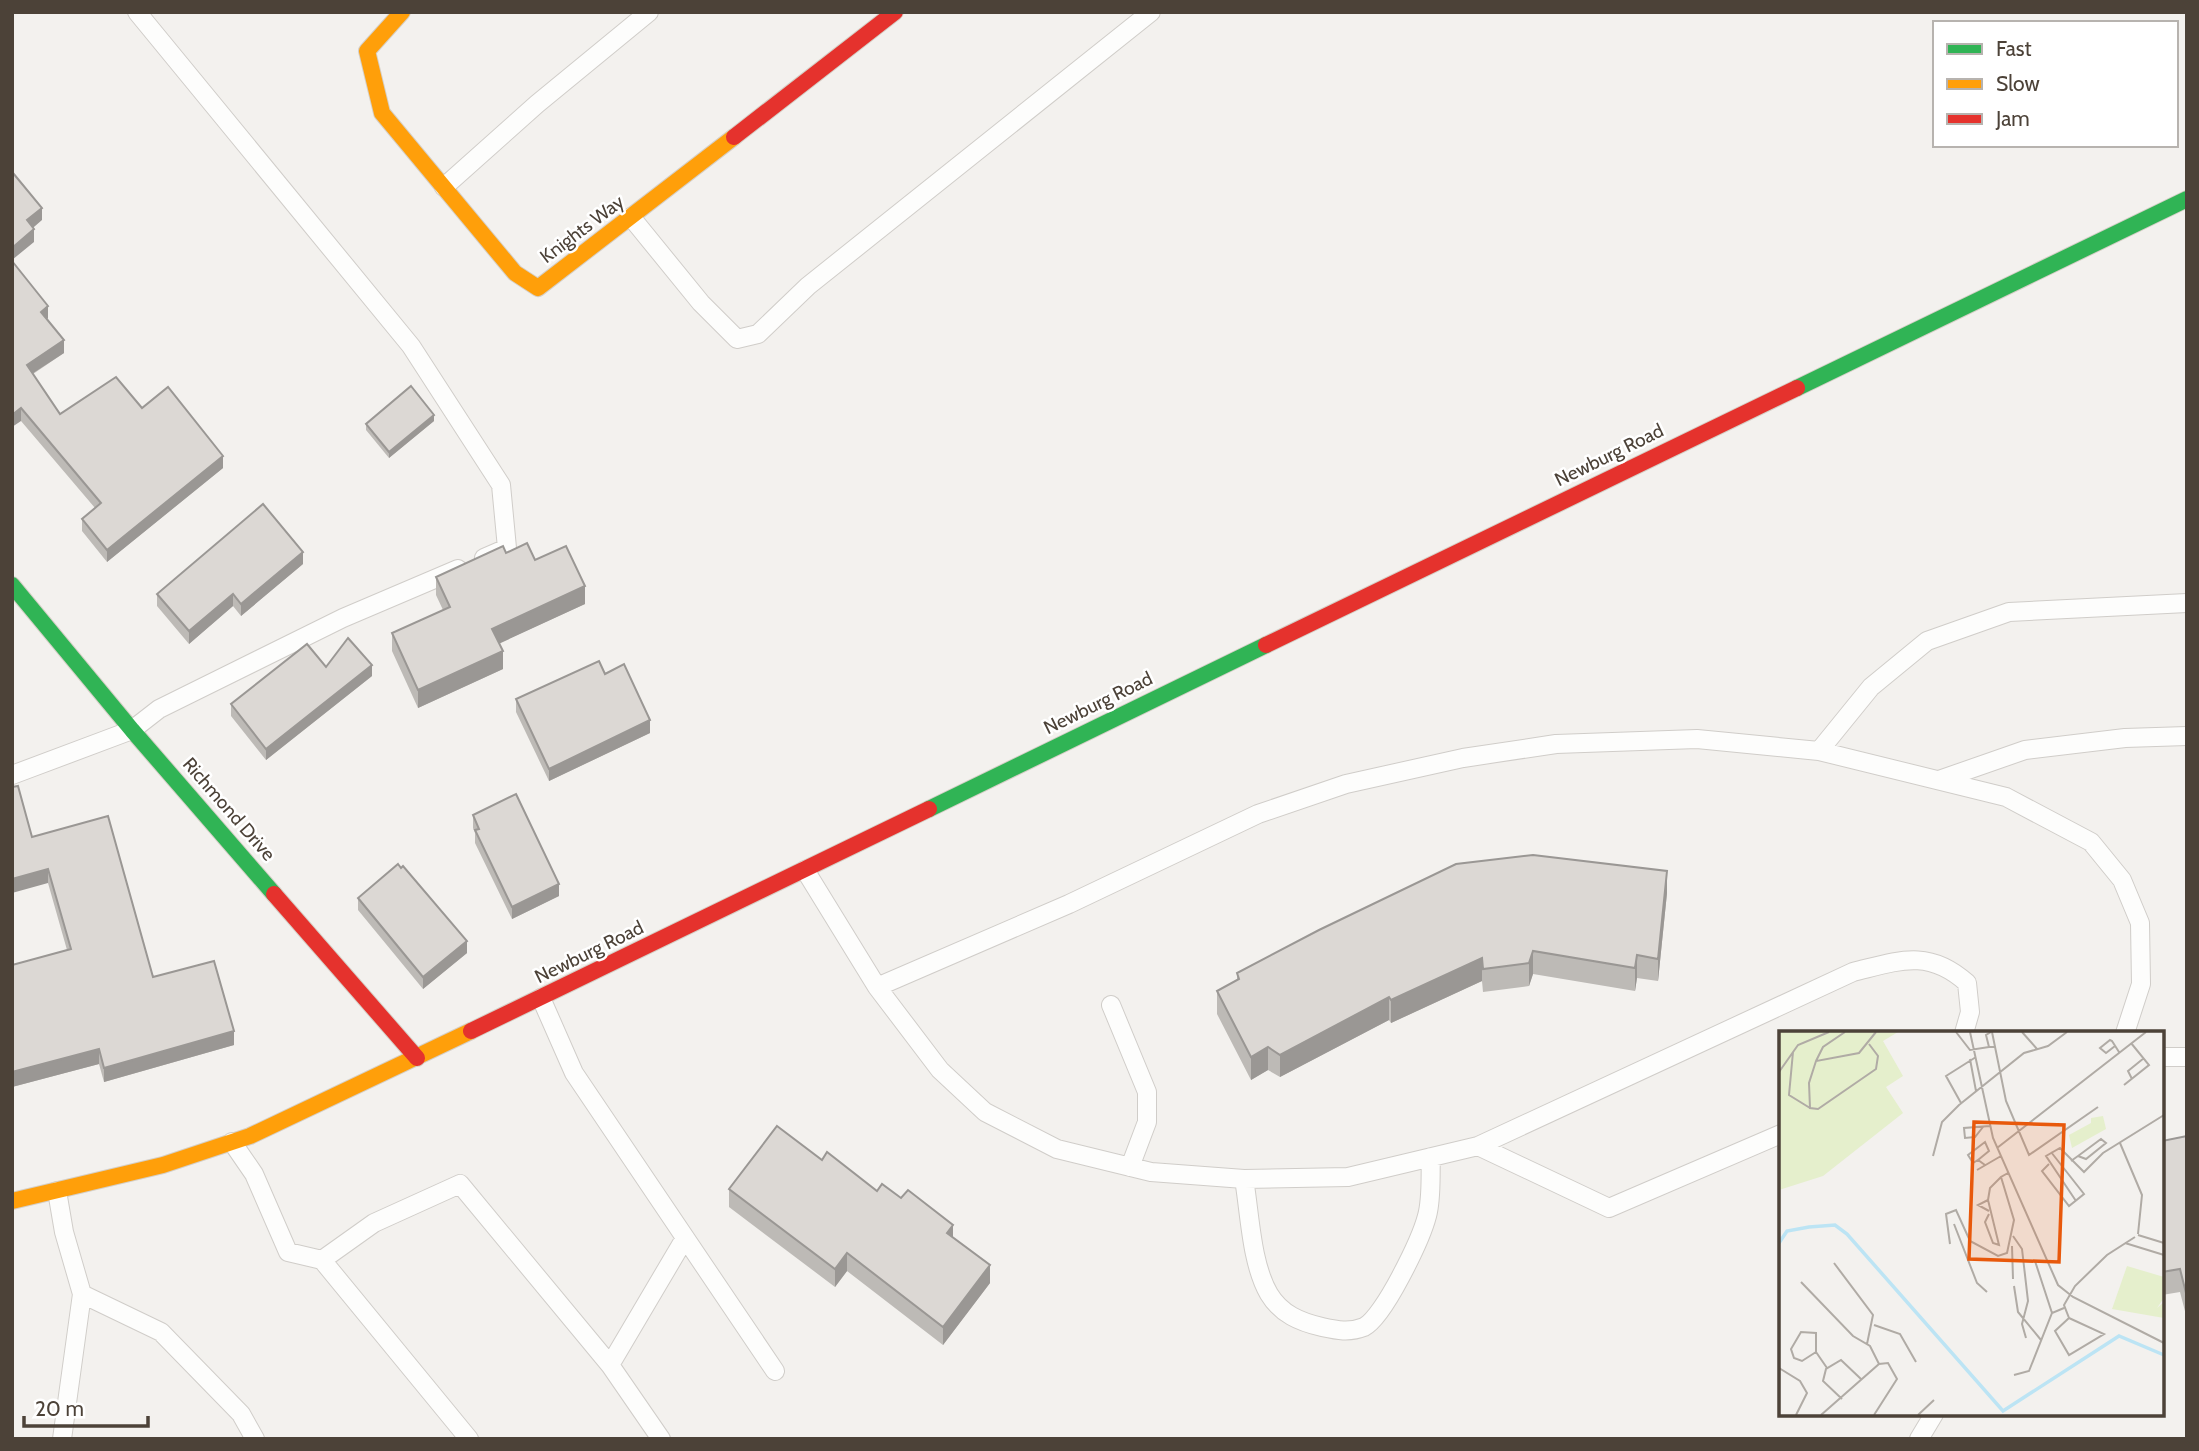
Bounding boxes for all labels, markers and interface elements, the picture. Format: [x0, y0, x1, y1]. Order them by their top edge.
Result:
legend [1933, 21, 2178, 147]
text: Fast [1996, 36, 2032, 61]
text: Slow [1996, 71, 2040, 96]
text: Jam [1995, 106, 2030, 131]
street label: Knights Way [536, 190, 629, 268]
street label: Newburg Road [1551, 419, 1667, 491]
street label: Newburg Road [1040, 667, 1156, 739]
street label: Richmond Drive [178, 753, 280, 866]
street label: Newburg Road [531, 916, 647, 988]
inset map [1779, 1031, 2164, 1416]
scale bar [24, 1384, 149, 1428]
text: 20 m [35, 1396, 84, 1421]

